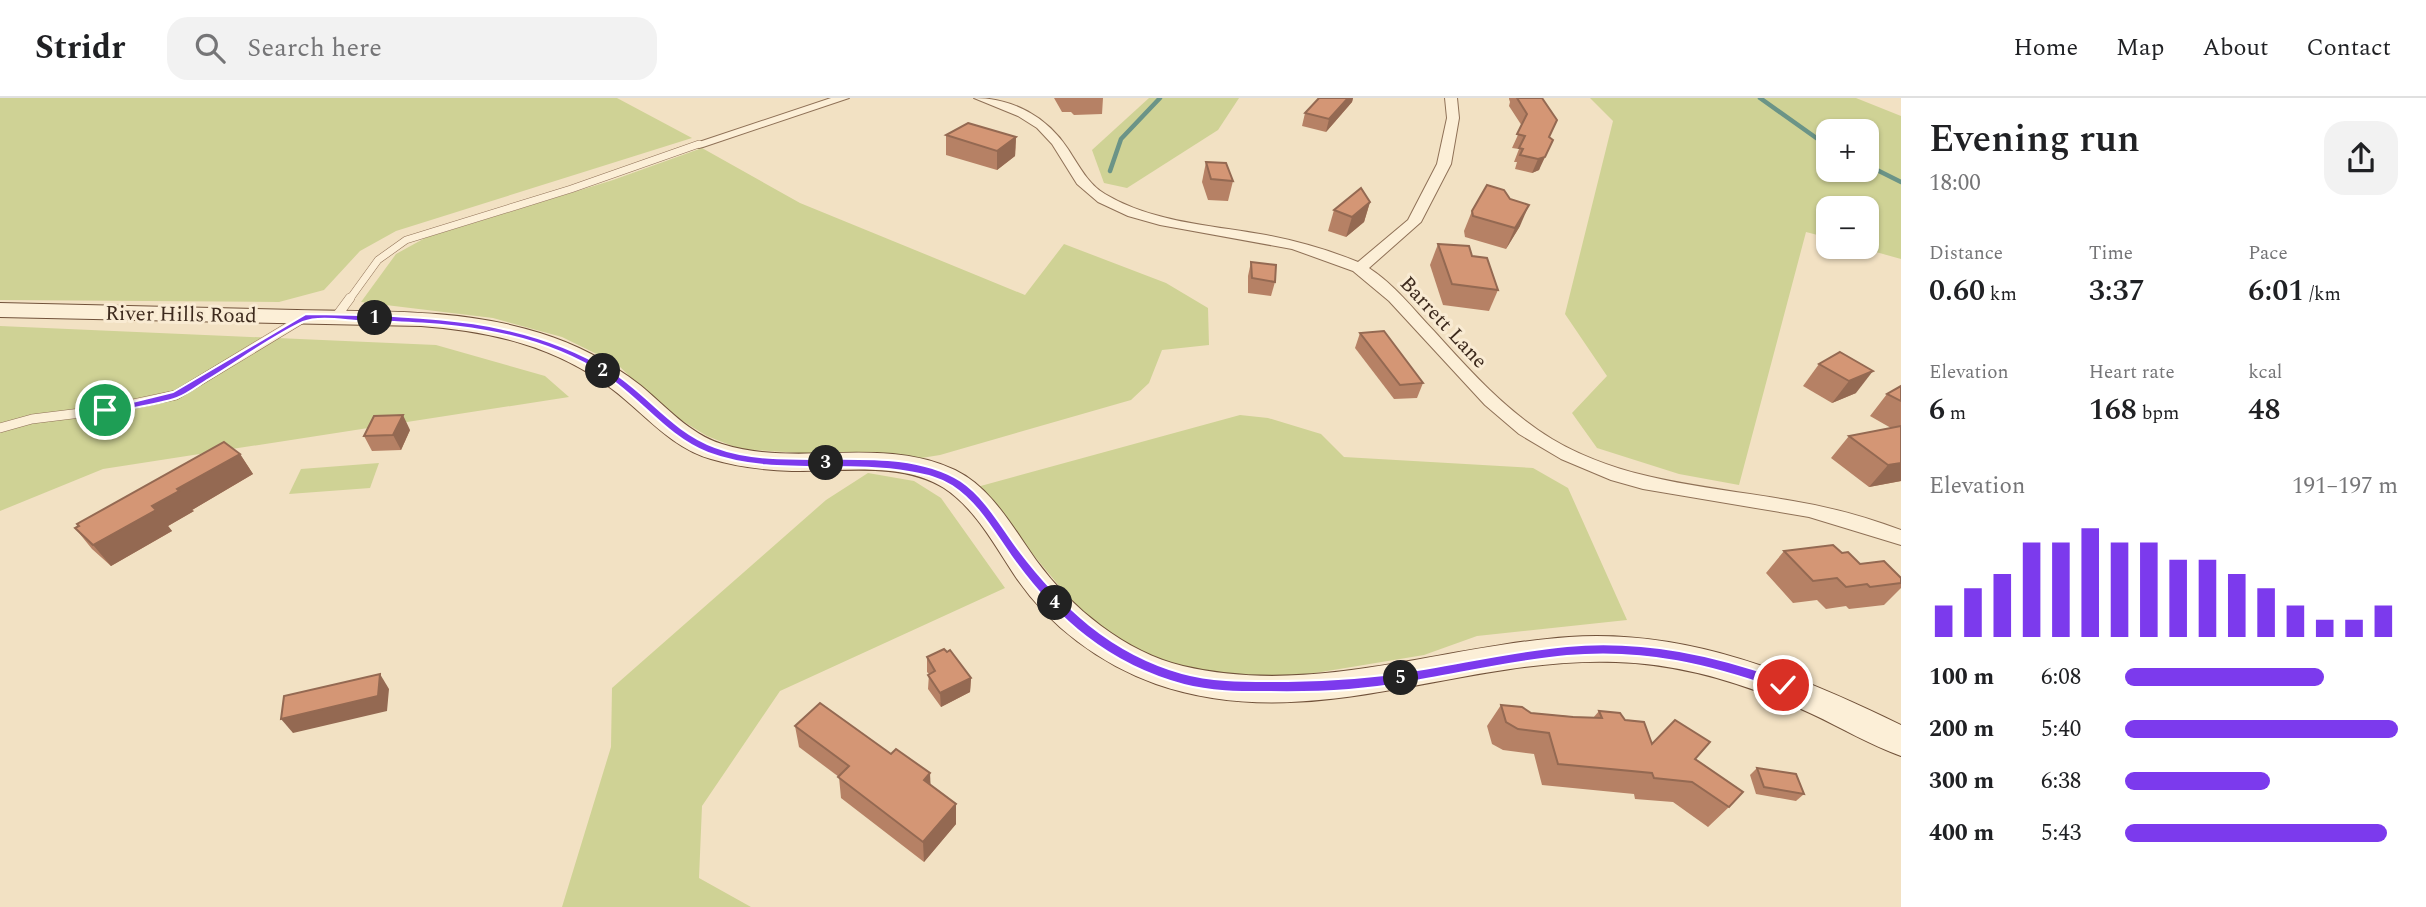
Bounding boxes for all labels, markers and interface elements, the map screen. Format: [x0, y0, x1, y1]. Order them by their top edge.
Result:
search box [167, 17, 657, 80]
text: Stridr [35, 23, 125, 73]
text: Search here [247, 28, 382, 68]
icon: search [191, 29, 229, 67]
text: Home [2013, 30, 2078, 66]
text: Map [2116, 30, 2164, 66]
text: About [2202, 30, 2268, 66]
text: Contact [2306, 30, 2391, 66]
text: Evening run [1929, 111, 2140, 169]
map controls [1816, 119, 1879, 259]
button: + [1816, 119, 1879, 182]
button: share [2324, 121, 2398, 195]
text: 18:00 [1929, 166, 1981, 201]
button: − [1816, 196, 1879, 259]
text: Distance [1929, 239, 2003, 268]
text: Time [2089, 239, 2133, 268]
text: Pace [2248, 239, 2288, 268]
text: 0.60 [1929, 268, 1985, 314]
text: 3:37 [2089, 268, 2145, 314]
text: 6:01 [2248, 268, 2304, 314]
street label: Barrett Lane [1392, 269, 1495, 376]
text: km [1985, 280, 2017, 309]
text: /km [2304, 280, 2341, 309]
street label: River Hills Road [105, 298, 257, 332]
pin: 1 [358, 300, 392, 336]
text: 1 [369, 303, 380, 332]
pin: 2 [586, 354, 620, 388]
text: 2 [597, 356, 608, 385]
text: Elevation [1929, 358, 2009, 387]
text: Heart rate [2089, 358, 2175, 387]
text: kcal [2248, 358, 2282, 387]
pin [75, 380, 135, 440]
text: 6 [1929, 387, 1945, 433]
text: 168 [2089, 387, 2137, 433]
text: 48 [2248, 387, 2281, 433]
icon: arrive [86, 391, 124, 429]
text: m [1945, 399, 1966, 428]
text: bpm [2137, 399, 2179, 428]
pin: 3 [808, 446, 844, 480]
text: 3 [820, 448, 831, 477]
text: Elevation [1929, 469, 2025, 504]
text: 191–197 m [2292, 469, 2398, 504]
pin: 4 [1038, 586, 1072, 620]
text: 4 [1049, 588, 1060, 617]
pin [1753, 655, 1813, 715]
pin: 5 [1384, 660, 1418, 696]
text: 100 m [1929, 660, 1994, 695]
text: 6:08 [2041, 660, 2081, 695]
text: 5 [1395, 663, 1406, 692]
icon: check [1764, 666, 1802, 704]
text: 200 m [1929, 712, 1994, 747]
text: 5:40 [2041, 712, 2081, 747]
text: 300 m [1929, 764, 1994, 799]
text: 6:38 [2041, 764, 2081, 799]
text: 400 m [1929, 816, 1994, 851]
text: 5:43 [2041, 816, 2081, 851]

